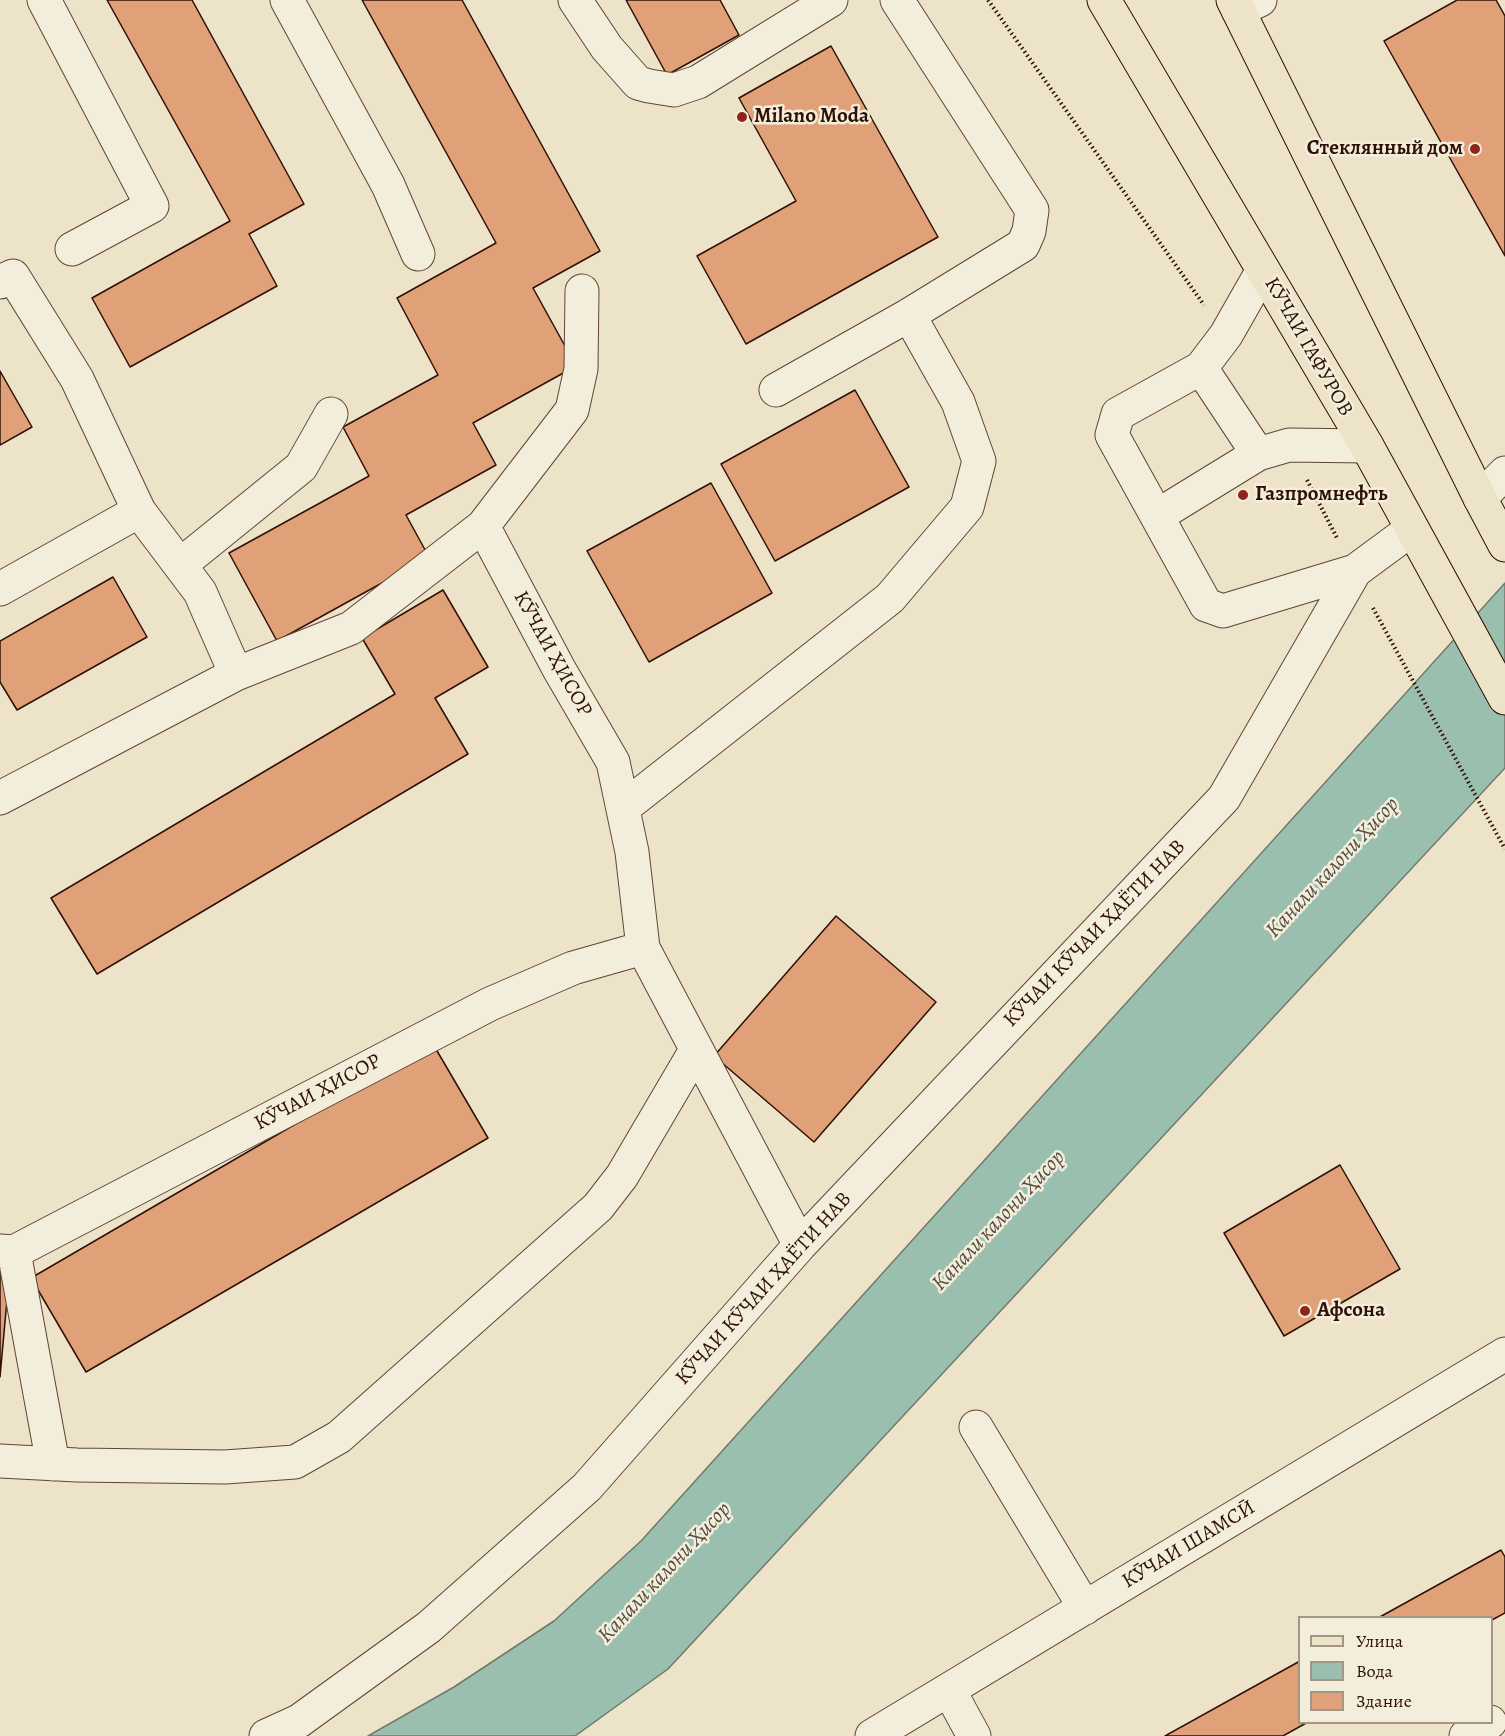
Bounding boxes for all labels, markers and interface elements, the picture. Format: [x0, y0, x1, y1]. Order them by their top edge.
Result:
place label: Milano Moda [754, 104, 869, 130]
marker: Milano Moda [735, 110, 749, 124]
place label: Стеклянный дом [1307, 136, 1463, 162]
marker: Стеклянный дом [1468, 142, 1482, 156]
street label: КӮЧАИ ГАФУРОВ [1258, 273, 1358, 421]
place label: Газпромнефть [1255, 482, 1387, 508]
marker: Газпромнефть [1236, 488, 1250, 502]
street label: КӮЧАИ ҲИСОР [507, 587, 597, 721]
water label: Канали калони Ҳисор [1261, 792, 1405, 944]
street label: КӮЧАИ КӮЧАИ ҲАЁТИ НАВ [999, 835, 1191, 1033]
street label: КӮЧАИ ҲИСОР [251, 1049, 385, 1137]
water label: Канали калони Ҳисор [927, 1145, 1071, 1297]
street label: КӮЧАИ КӮЧАИ ҲАЁТИ НАВ [671, 1187, 857, 1391]
place label: Афсона [1317, 1298, 1385, 1324]
marker: Афсона [1298, 1304, 1312, 1318]
street label: КӮЧАИ ШАМСӢ [1118, 1495, 1260, 1595]
water label: Канали калони Ҳисор [593, 1497, 737, 1649]
legend [1298, 1616, 1493, 1724]
text: Улица [1356, 1629, 1403, 1653]
text: Вода [1356, 1659, 1393, 1683]
text: Здание [1356, 1689, 1412, 1713]

